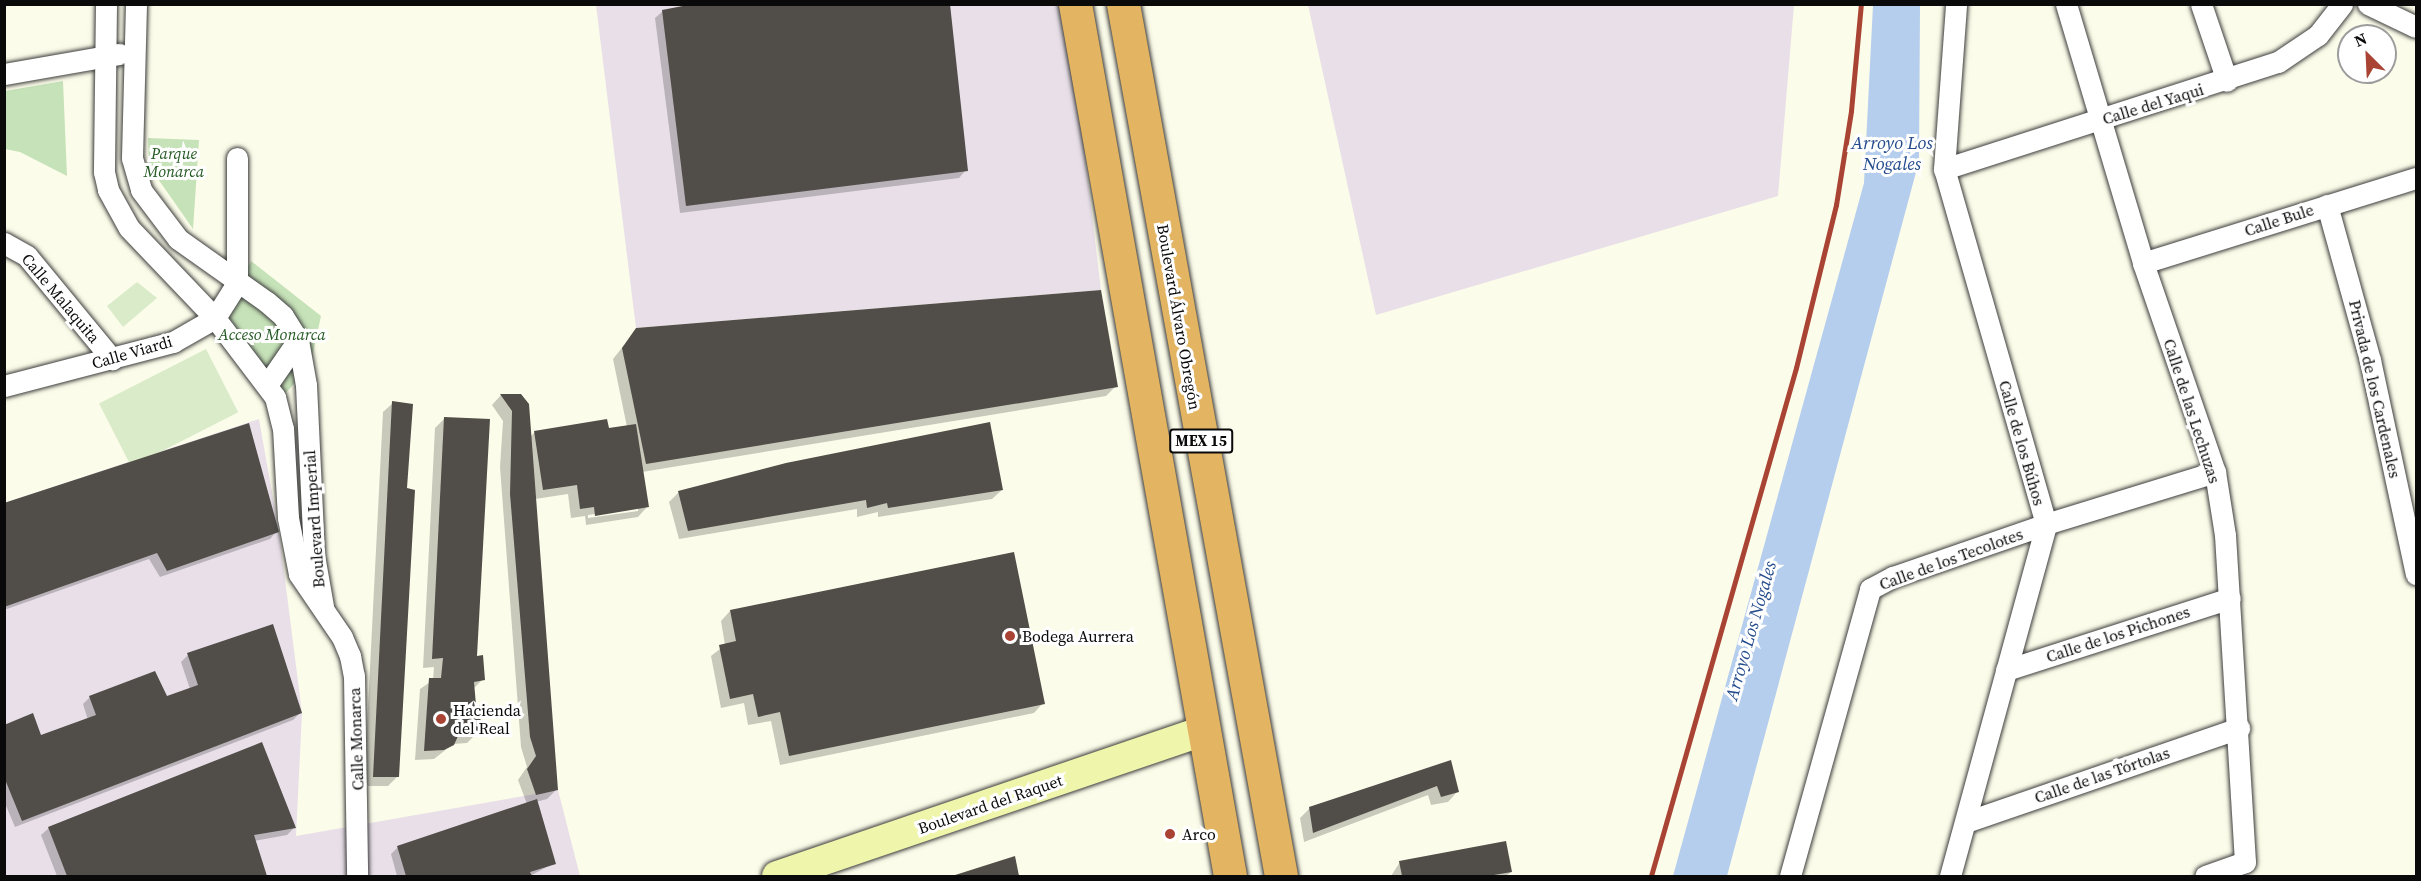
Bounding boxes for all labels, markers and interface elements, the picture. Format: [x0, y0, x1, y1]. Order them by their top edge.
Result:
north arrow [2337, 24, 2397, 84]
text: N [2351, 27, 2370, 52]
street label: Calle del Yaqui [2100, 79, 2206, 129]
water label: Arroyo Los Nogales [1851, 133, 1933, 176]
park label: Parque Monarca [144, 143, 204, 181]
street label: Calle Bule [2242, 200, 2316, 240]
street label: Boulevard Álvaro Obregón [1153, 223, 1205, 411]
street label: Calle Malaquita [18, 249, 104, 347]
street label: Privada de los Cardenales [2345, 298, 2405, 480]
park label: Acceso Monarca [218, 324, 326, 344]
street label: Calle Viardi [89, 331, 175, 373]
street label: Calle de las Lechuzas [2160, 336, 2224, 486]
street label: Calle de los Búhos [1995, 378, 2049, 508]
road number: MEX 15 [1168, 429, 1234, 453]
street label: Boulevard Imperial [300, 449, 328, 589]
street label: Calle de los Tecolotes [1876, 524, 2026, 594]
water label: Arroyo Los Nogales [1721, 559, 1781, 703]
street label: Calle de los Pichones [2044, 602, 2192, 666]
place label: Bodega Aurrera [1022, 626, 1134, 646]
marker: Bodega Aurrera [1003, 629, 1017, 643]
street label: Calle Monarca [345, 687, 367, 791]
place label: Hacienda del Real [453, 700, 521, 738]
marker: Hacienda del Real [434, 712, 448, 726]
street label: Calle de las Tórtolas [2032, 743, 2172, 807]
street label: Boulevard del Raquet [915, 770, 1065, 838]
place label: Arco [1182, 824, 1216, 844]
marker: Arco [1163, 827, 1177, 841]

